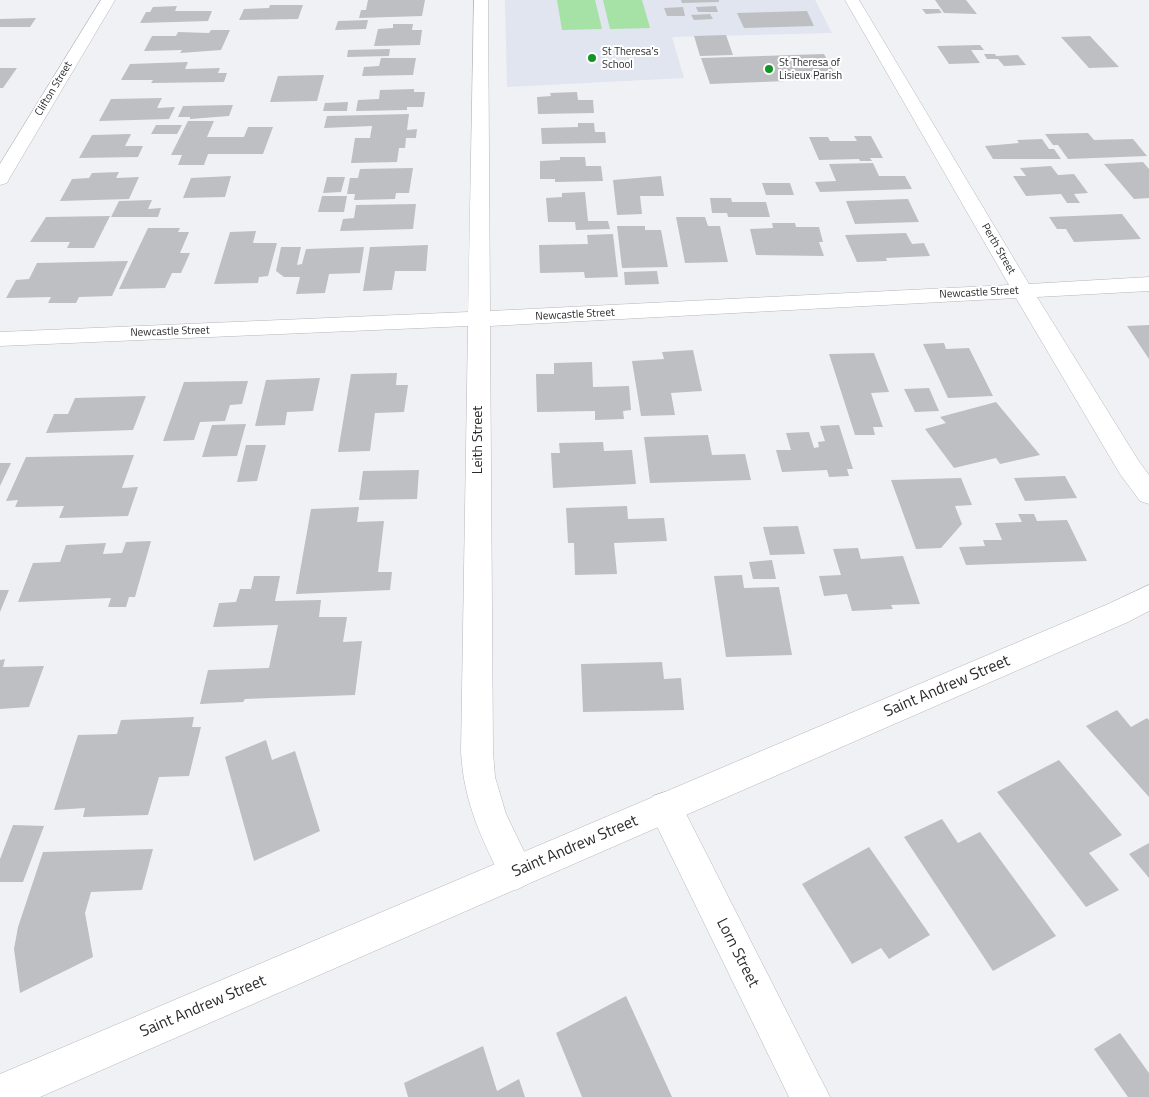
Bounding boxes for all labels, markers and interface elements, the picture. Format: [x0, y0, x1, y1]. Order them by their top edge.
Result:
place label: St Theresa's School [602, 45, 659, 71]
marker: St Theresa's School [586, 52, 598, 64]
place label: St Theresa of Lisieux Parish [779, 56, 842, 82]
street label: Clifton Street [33, 59, 75, 119]
marker: St Theresa of Lisieux Parish [763, 63, 775, 75]
street label: Perth Street [978, 221, 1018, 277]
street label: Newcastle Street [939, 284, 1019, 302]
street label: Newcastle Street [535, 306, 615, 324]
street label: Newcastle Street [130, 324, 210, 340]
street label: Leith Street [471, 406, 487, 474]
street label: Saint Andrew Street [881, 652, 1013, 722]
street label: Saint Andrew Street [509, 812, 641, 882]
street label: Lorn Street [711, 915, 763, 991]
street label: Saint Andrew Street [137, 972, 269, 1042]

